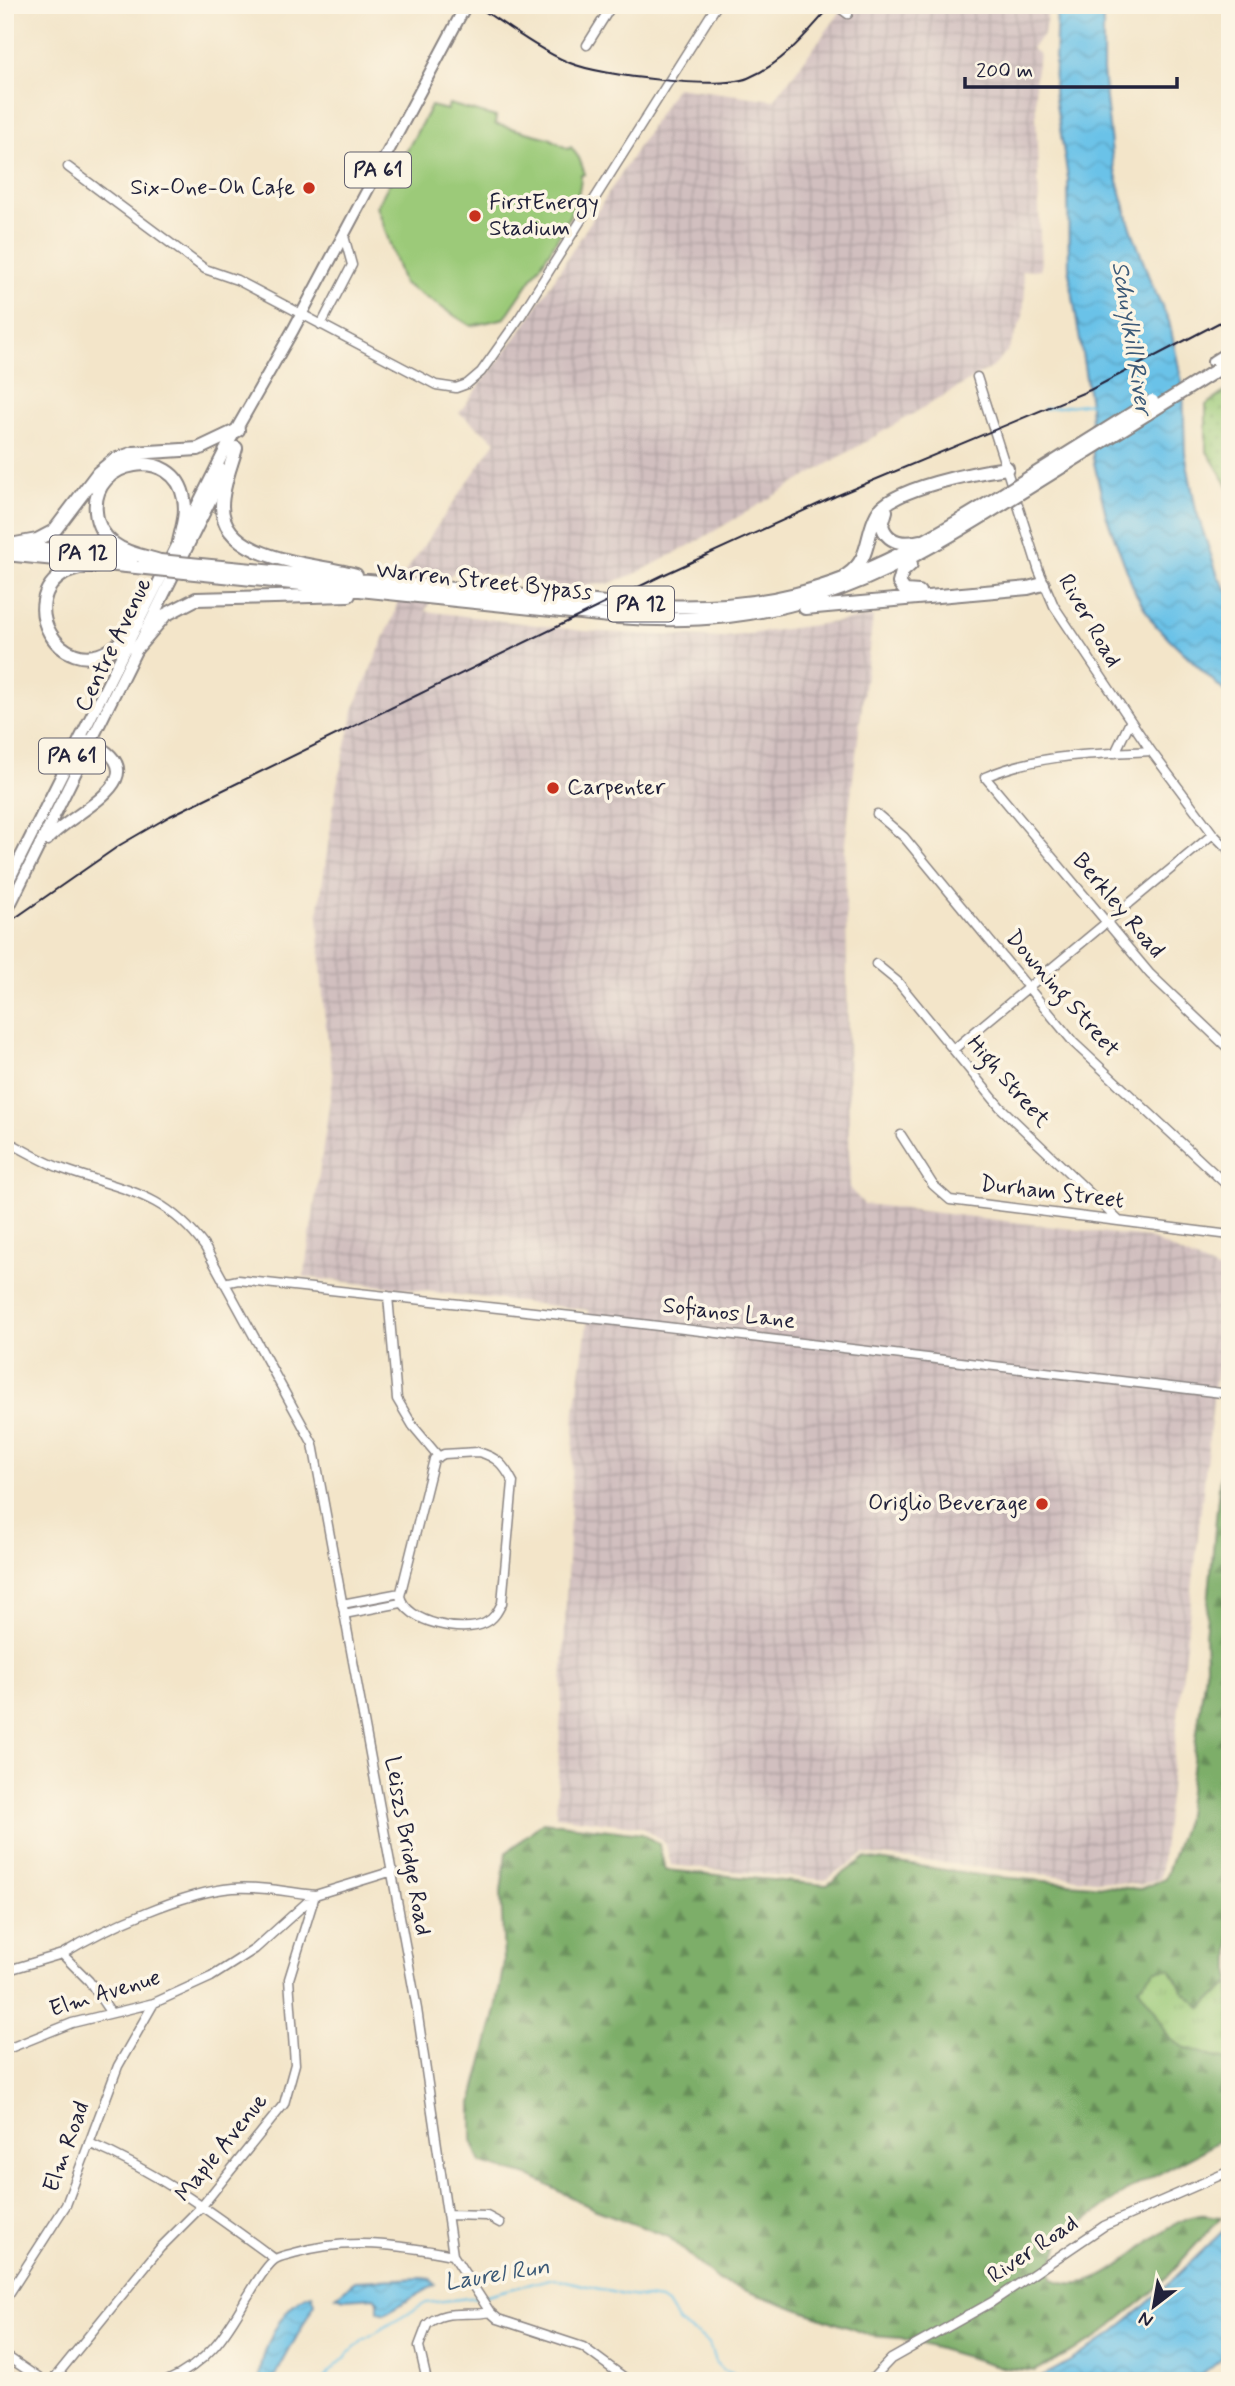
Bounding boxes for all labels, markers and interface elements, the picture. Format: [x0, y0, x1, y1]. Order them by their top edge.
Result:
scale bar [965, 46, 1177, 90]
text: 200 m [976, 57, 1033, 85]
road number: PA 61 [345, 152, 411, 188]
place label: Six-One-Oh Cafe [130, 173, 295, 203]
marker: Six-One-Oh Cafe [301, 180, 317, 196]
place label: FirstEnergy Stadium [489, 188, 599, 244]
marker: FirstEnergy Stadium [467, 208, 483, 224]
water label: Schuylkill River [1104, 259, 1159, 420]
road number: PA 12 [50, 536, 116, 570]
street label: Warren Street Bypass [375, 556, 593, 608]
street label: River Road [1050, 569, 1128, 673]
street label: Centre Avenue [69, 573, 160, 717]
road number: PA 12 [608, 586, 674, 622]
road number: PA 61 [39, 738, 105, 774]
place label: Carpenter [567, 773, 666, 803]
marker: Carpenter [545, 780, 561, 796]
street label: Berkley Road [1065, 847, 1171, 965]
street label: Downing Street [997, 924, 1126, 1065]
street label: High Street [958, 1029, 1057, 1136]
street label: Durham Street [978, 1169, 1126, 1217]
street label: Sofianos Lane [661, 1291, 797, 1337]
place label: Origlio Beverage [868, 1489, 1028, 1521]
marker: Origlio Beverage [1034, 1496, 1050, 1512]
street label: Leiszs Bridge Road [376, 1754, 438, 1938]
street label: Elm Avenue [46, 1963, 164, 2025]
street label: Maple Avenue [169, 2087, 275, 2209]
street label: Elm Road [37, 2097, 97, 2197]
street label: River Road [982, 2209, 1084, 2291]
water label: Laurel Run [442, 2251, 552, 2299]
north arrow [1120, 2270, 1190, 2340]
text: N [1134, 2305, 1158, 2333]

